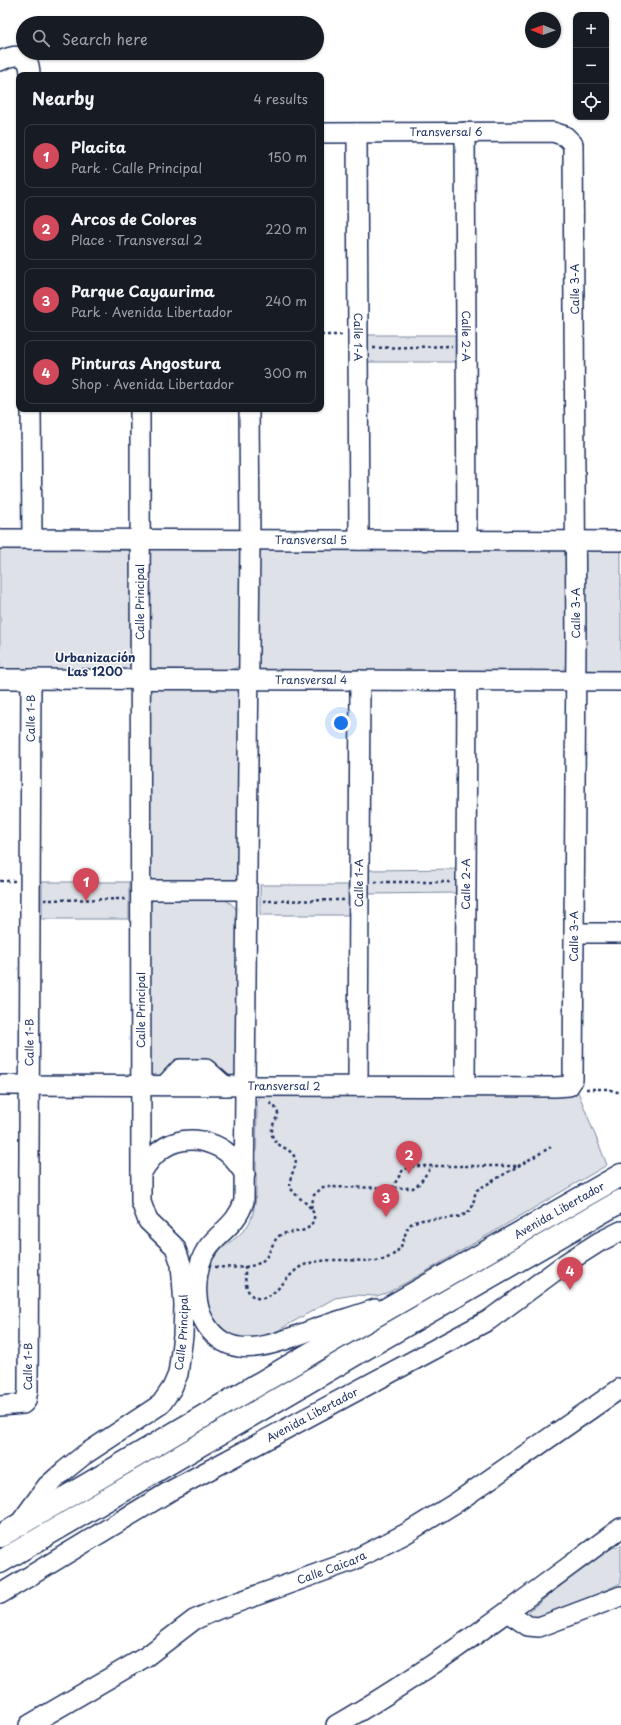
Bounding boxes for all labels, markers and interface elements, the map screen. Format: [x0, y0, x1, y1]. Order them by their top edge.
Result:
north arrow [525, 12, 561, 48]
map controls [573, 12, 609, 120]
button: + [573, 12, 609, 48]
search box [16, 16, 324, 60]
icon: search [30, 27, 52, 49]
text: Search here [62, 27, 148, 50]
button: − [573, 48, 609, 84]
button: locate [573, 84, 609, 120]
text: Nearby [32, 85, 94, 111]
text: 4 results [254, 89, 308, 108]
street label: Transversal 6 [410, 123, 483, 140]
text: Placita [71, 135, 126, 158]
text: 1 [43, 147, 49, 166]
text: 150 m [268, 147, 307, 166]
text: Park · Calle Principal [71, 158, 202, 177]
text: Arcos de Colores [71, 207, 197, 230]
text: 2 [41, 219, 51, 238]
text: 220 m [265, 219, 307, 238]
text: Place · Transversal 2 [71, 230, 202, 249]
street label: Calle 3-A [566, 263, 583, 314]
text: Parque Cayaurima [71, 279, 215, 302]
text: 3 [42, 291, 50, 310]
text: 240 m [265, 291, 307, 310]
text: Park · Avenida Libertador [71, 302, 232, 321]
street label: Calle 2-A [458, 310, 475, 362]
street label: Calle 1-A [350, 313, 367, 362]
text: Pinturas Angostura [71, 351, 221, 374]
text: 4 [42, 363, 50, 382]
text: 300 m [263, 363, 307, 382]
text: Shop · Avenida Libertador [71, 374, 234, 393]
street label: Transversal 5 [275, 531, 347, 548]
street label: Calle Principal [131, 564, 148, 640]
street label: Calle 3-A [567, 587, 584, 638]
district label: Urbanización Las 1200 [55, 648, 135, 680]
street label: Transversal 4 [275, 671, 347, 688]
street label: Calle 1-B [22, 695, 39, 742]
your location [331, 713, 351, 733]
street label: Calle 1-A [350, 858, 367, 907]
street label: Calle 2-A [457, 858, 474, 910]
pin: 1 [73, 868, 99, 901]
street label: Calle 3-A [565, 910, 582, 962]
street label: Calle Principal [132, 972, 149, 1048]
street label: Calle 1-B [20, 1019, 38, 1066]
street label: Transversal 2 [247, 1077, 321, 1094]
pin: 2 [396, 1141, 422, 1174]
street label: Avenida Libertador [510, 1177, 607, 1243]
pin: 3 [373, 1184, 399, 1217]
pin: 4 [557, 1257, 583, 1290]
street label: Calle Principal [170, 1294, 192, 1371]
street label: Calle 1-B [19, 1343, 36, 1390]
street label: Avenida Libertador [263, 1383, 361, 1446]
street label: Calle Caicara [294, 1546, 369, 1588]

